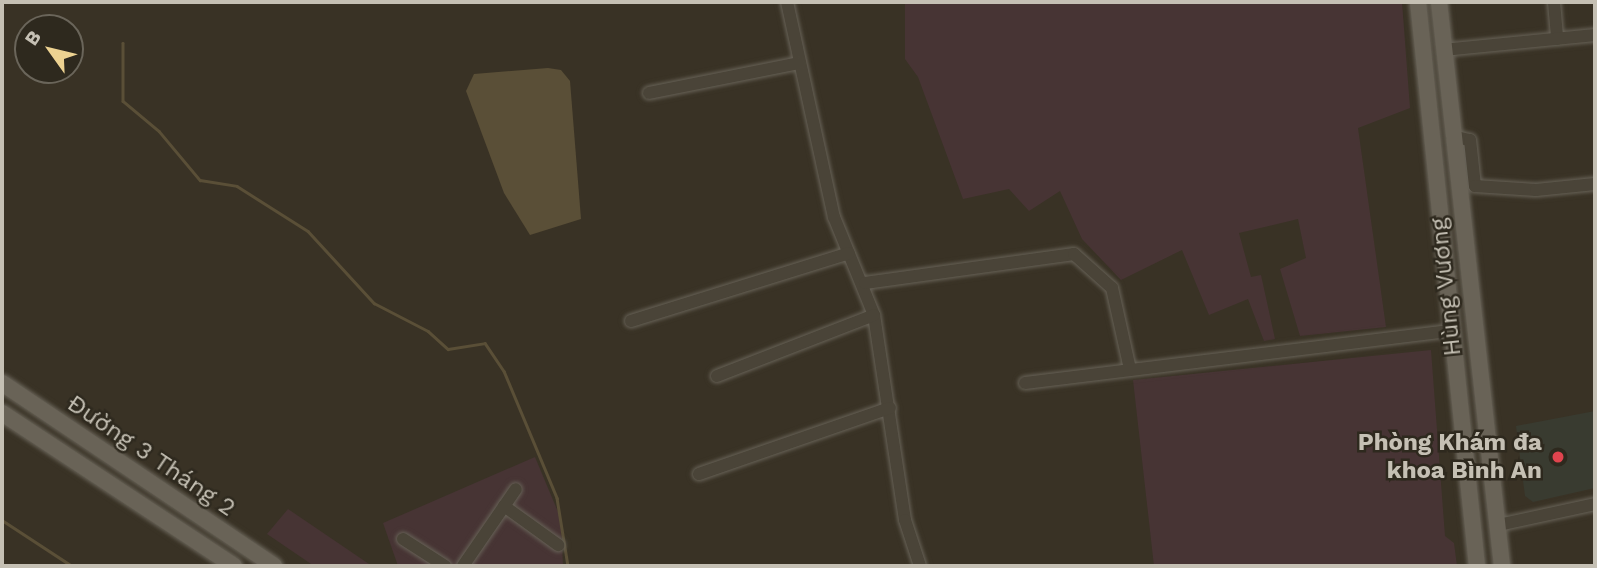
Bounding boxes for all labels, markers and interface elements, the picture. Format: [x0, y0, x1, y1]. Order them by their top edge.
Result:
north arrow [14, 14, 84, 84]
text: B [20, 26, 46, 50]
street label: Hùng Vương [1424, 216, 1468, 358]
street label: Đường 3 Tháng 2 [61, 389, 241, 523]
place label: Phòng Khám đa khoa Bình An [1358, 429, 1542, 485]
marker: Phòng Khám đa khoa Bình An [1548, 447, 1568, 467]

